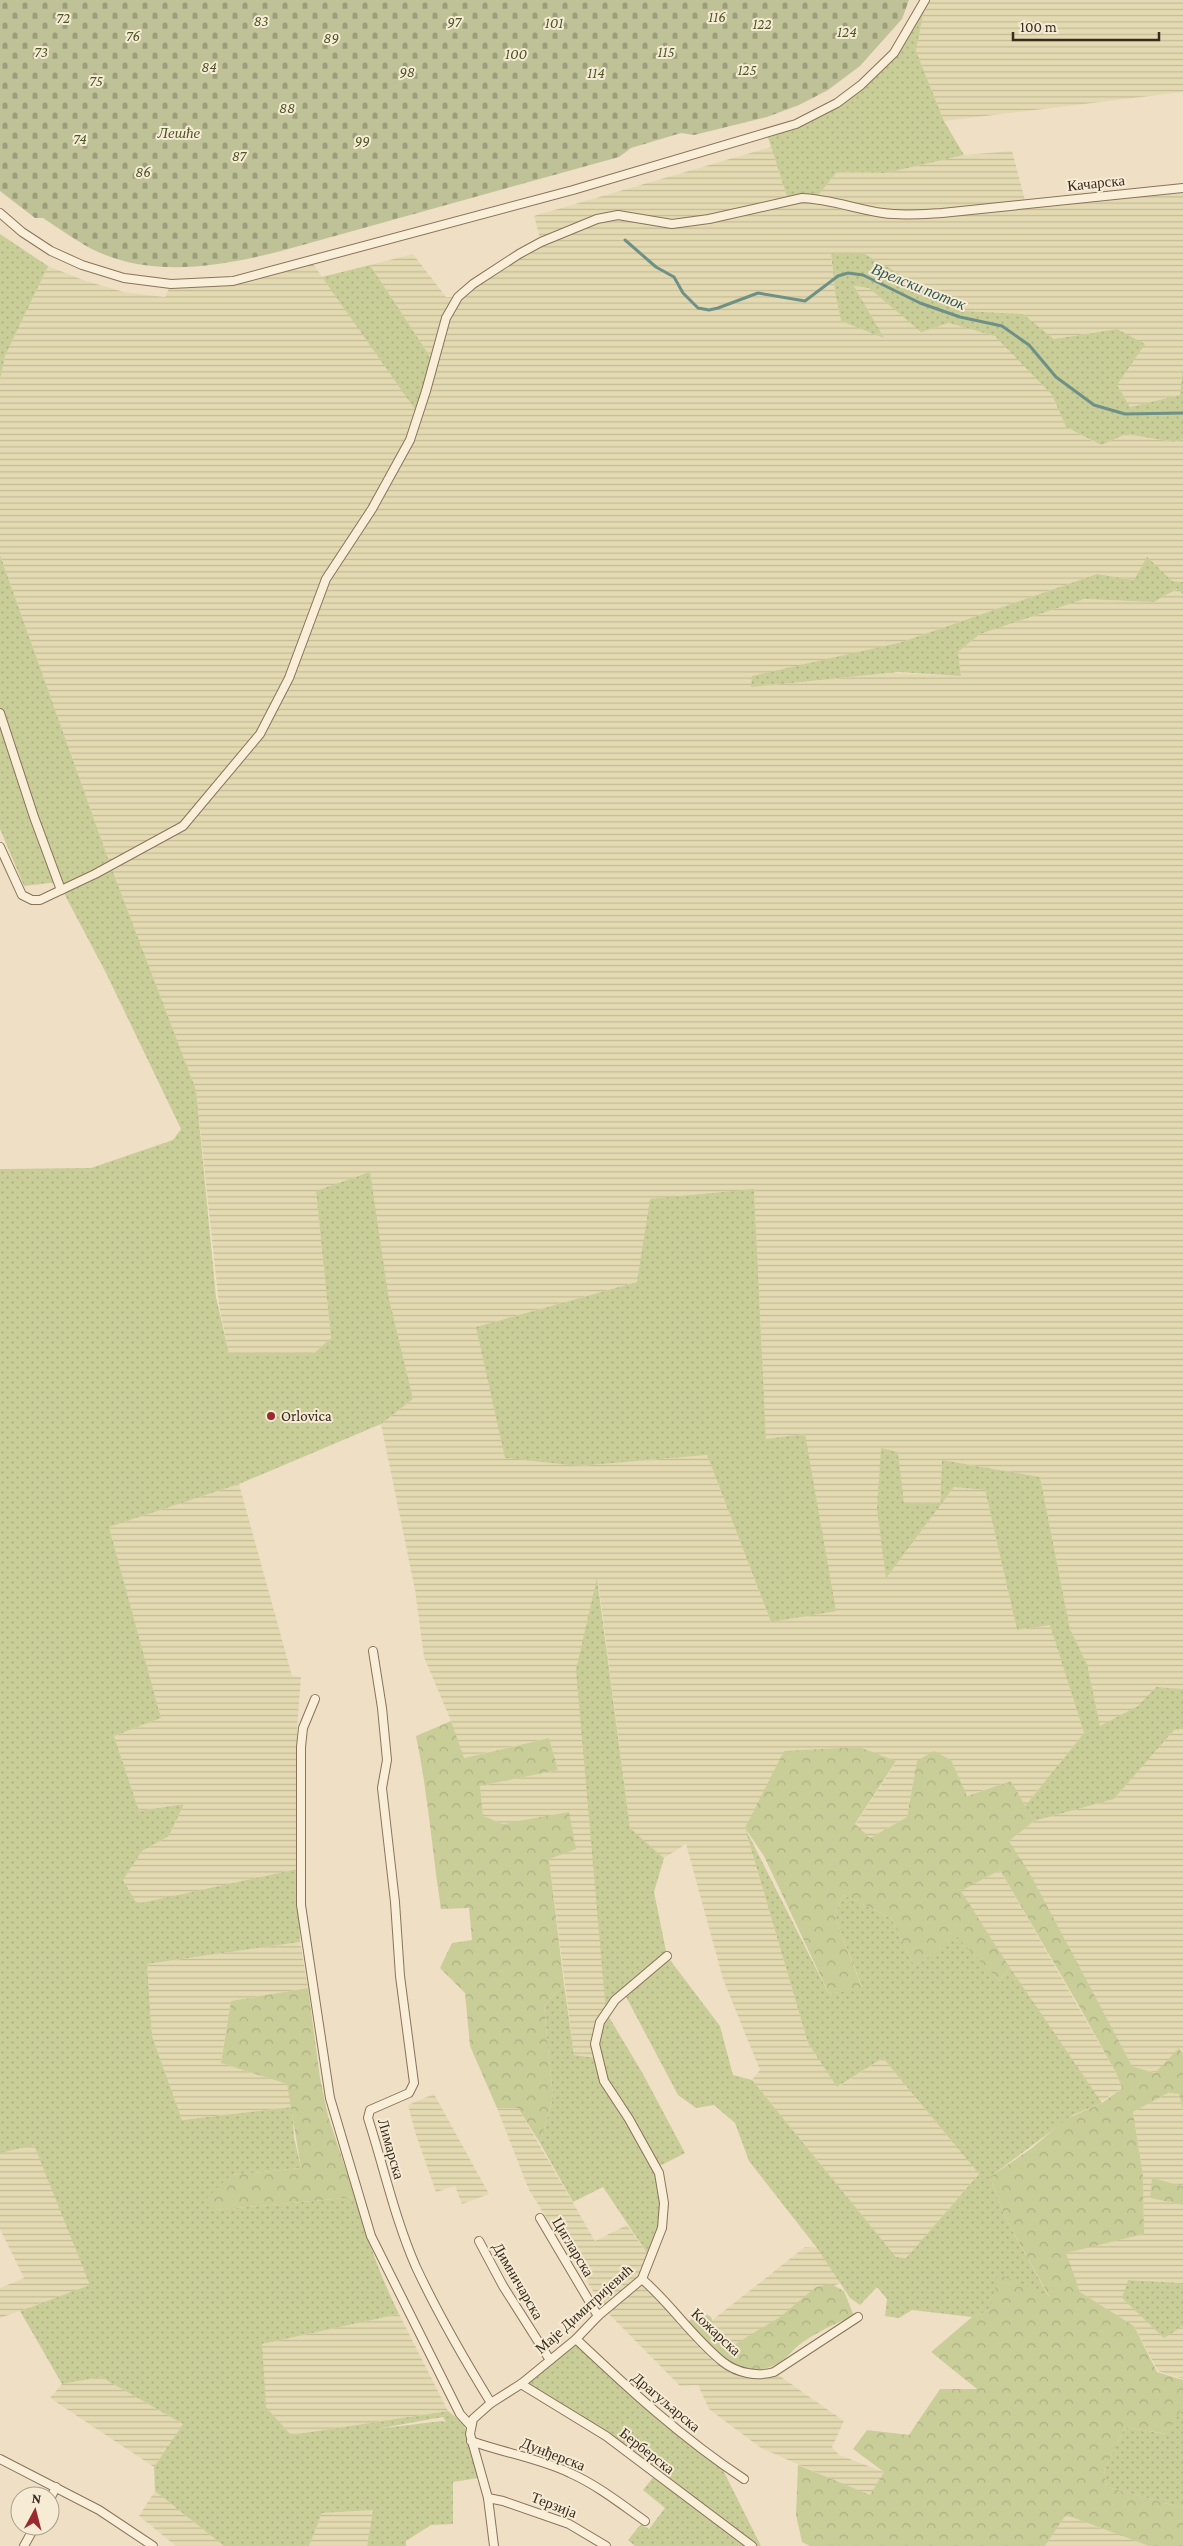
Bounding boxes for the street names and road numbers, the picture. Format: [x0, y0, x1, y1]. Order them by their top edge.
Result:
street label: Качарска [1066, 172, 1126, 194]
street label: Лимарска [375, 2117, 407, 2181]
street label: Цигларска [549, 2214, 597, 2280]
street label: Димничарска [490, 2240, 547, 2322]
street label: Маје Димитријевић [532, 2261, 636, 2357]
street label: Кожарска [688, 2305, 744, 2359]
street label: Драгуљарска [629, 2369, 703, 2435]
street label: Берберска [617, 2425, 678, 2477]
street label: Дунђерска [519, 2434, 588, 2474]
street label: Терзија [529, 2489, 579, 2521]

